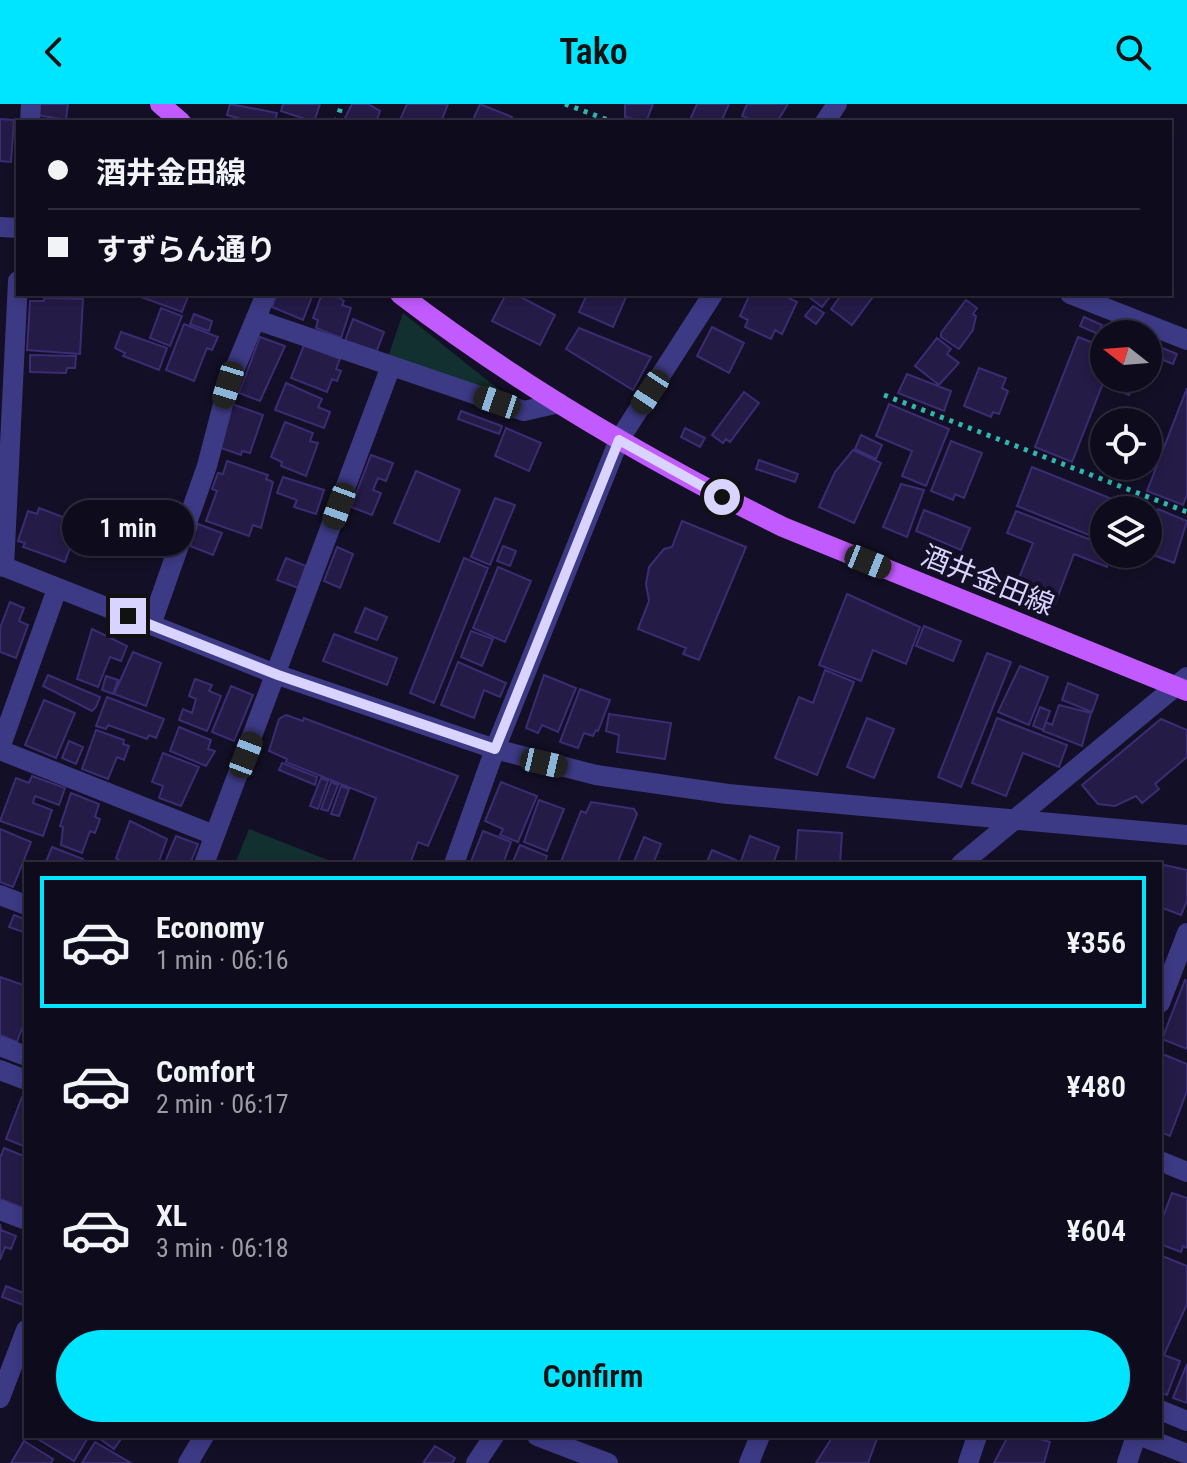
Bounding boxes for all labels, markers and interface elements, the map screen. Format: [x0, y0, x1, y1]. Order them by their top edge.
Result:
icon: back [32, 30, 76, 74]
icon: search [1111, 30, 1155, 74]
text: Tako [559, 31, 628, 73]
text: 酒井金田線 [96, 155, 246, 190]
text: すずらん通り [96, 232, 276, 267]
north arrow [1090, 320, 1162, 392]
map controls [1090, 320, 1162, 568]
car [210, 359, 246, 411]
car [627, 365, 673, 419]
car [470, 383, 524, 421]
button: locate [1090, 408, 1162, 480]
car [320, 479, 358, 533]
route start [704, 479, 740, 515]
button: layers [1090, 496, 1162, 568]
callout: 1 min [62, 500, 194, 556]
text: 1 min [99, 513, 157, 543]
street label: 酒井金田線 [917, 539, 1059, 622]
car [841, 542, 895, 582]
route end [110, 598, 146, 634]
car [226, 728, 266, 782]
car [518, 746, 570, 780]
icon: car [60, 906, 132, 978]
text: Economy [156, 910, 264, 945]
text: ¥356 [1067, 925, 1126, 960]
text: 1 min · 06:16 [156, 945, 289, 975]
icon: car [60, 1050, 132, 1122]
text: Comfort [156, 1054, 255, 1089]
text: ¥480 [1067, 1069, 1126, 1104]
text: 2 min · 06:17 [156, 1089, 289, 1119]
icon: car [60, 1194, 132, 1266]
text: XL [156, 1198, 187, 1233]
text: ¥604 [1067, 1213, 1126, 1248]
text: 3 min · 06:18 [156, 1233, 289, 1263]
button: Confirm [56, 1330, 1130, 1422]

